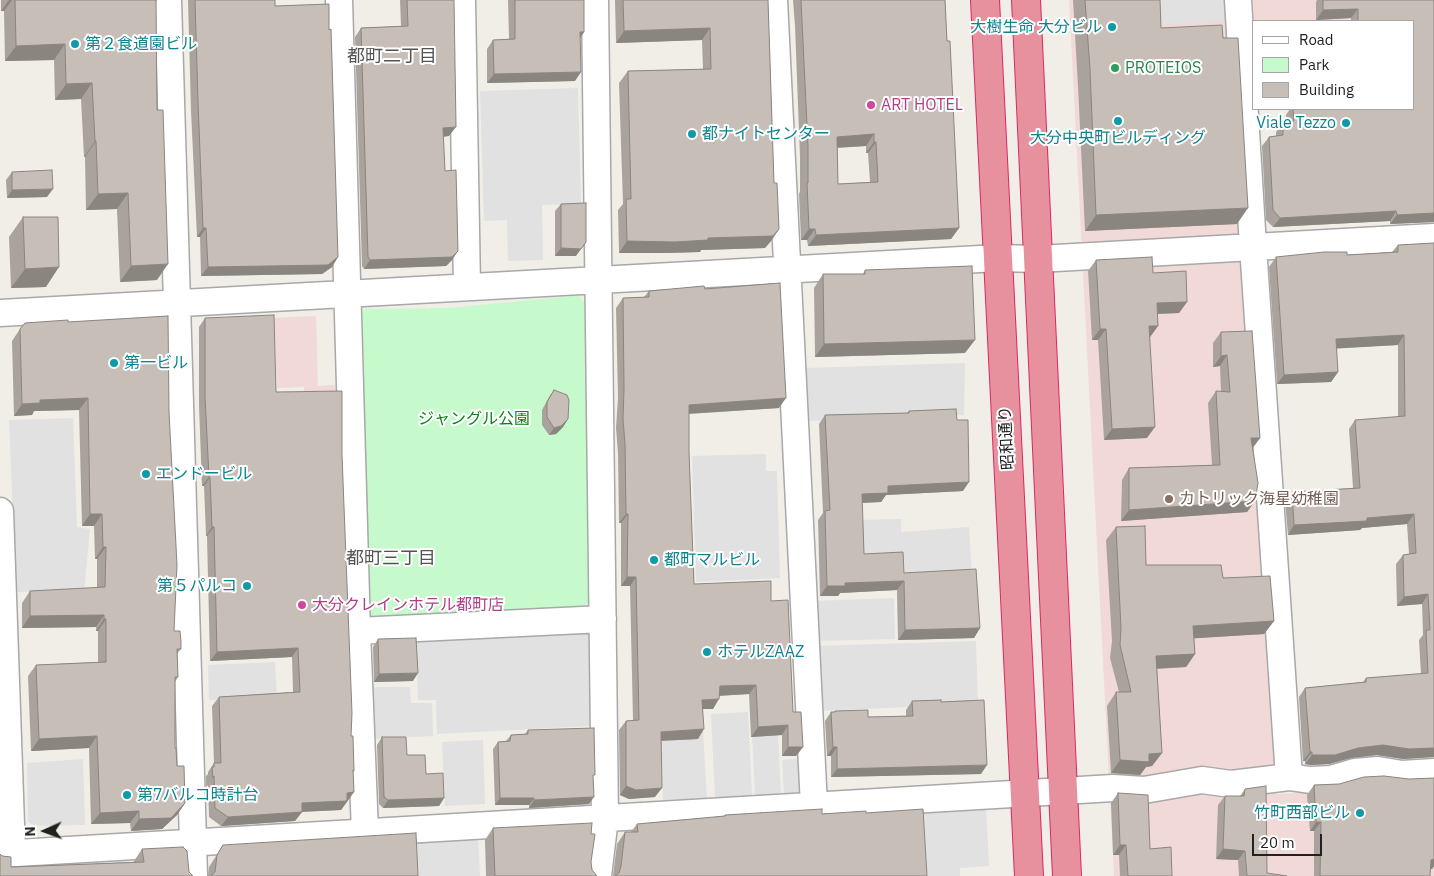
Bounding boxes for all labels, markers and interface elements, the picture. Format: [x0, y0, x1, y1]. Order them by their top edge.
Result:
place label: 大樹生命 大分ビル [970, 17, 1102, 37]
legend [1252, 20, 1414, 110]
marker: 大樹生命 大分ビル [1106, 21, 1118, 33]
text: Road [1299, 30, 1334, 49]
place label: 第２食道園ビル [85, 34, 197, 54]
marker: 第２食道園ビル [69, 38, 81, 50]
district label: 都町二丁目 [347, 46, 437, 68]
text: Park [1299, 55, 1329, 74]
place label: PROTEIOS [1125, 58, 1201, 78]
marker: PROTEIOS [1109, 62, 1121, 74]
text: Building [1299, 80, 1354, 99]
place label: ART HOTEL [881, 95, 963, 115]
marker: ART HOTEL [865, 99, 877, 111]
place label: Viale Tezzo [1256, 113, 1336, 133]
marker: 大分中央町ビルディング [1112, 115, 1124, 127]
marker: Viale Tezzo [1340, 117, 1352, 129]
place label: 都ナイトセンター [702, 124, 830, 144]
marker: 都ナイトセンター [686, 128, 698, 140]
place label: 大分中央町ビルディング [1030, 128, 1206, 148]
place label: 第一ビル [124, 353, 188, 373]
marker: 第一ビル [108, 357, 120, 369]
street label: 昭和通り [996, 406, 1018, 470]
park label: ジャングル公園 [418, 409, 530, 429]
place label: エンドービル [156, 464, 252, 484]
marker: エンドービル [140, 468, 152, 480]
place label: カトリック海星幼稚園 [1179, 489, 1339, 509]
marker: カトリック海星幼稚園 [1163, 493, 1175, 505]
district label: 都町三丁目 [346, 548, 436, 570]
place label: 都町マルビル [664, 550, 760, 570]
marker: 都町マルビル [648, 554, 660, 566]
place label: 第５パルコ [157, 576, 237, 596]
marker: 第５パルコ [241, 580, 253, 592]
place label: 大分クレインホテル都町店 [312, 595, 504, 615]
marker: 大分クレインホテル都町店 [296, 599, 308, 611]
place label: ホテルZAAZ [717, 642, 804, 662]
marker: ホテルZAAZ [701, 646, 713, 658]
place label: 第7バルコ時計台 [137, 785, 259, 805]
marker: 第7バルコ時計台 [121, 789, 133, 801]
place label: 竹町西部ビル [1254, 803, 1350, 823]
north arrow [20, 806, 70, 856]
marker: 竹町西部ビル [1354, 807, 1366, 819]
scale bar [1254, 824, 1324, 856]
text: N [21, 826, 39, 837]
text: 20 m [1260, 833, 1295, 852]

